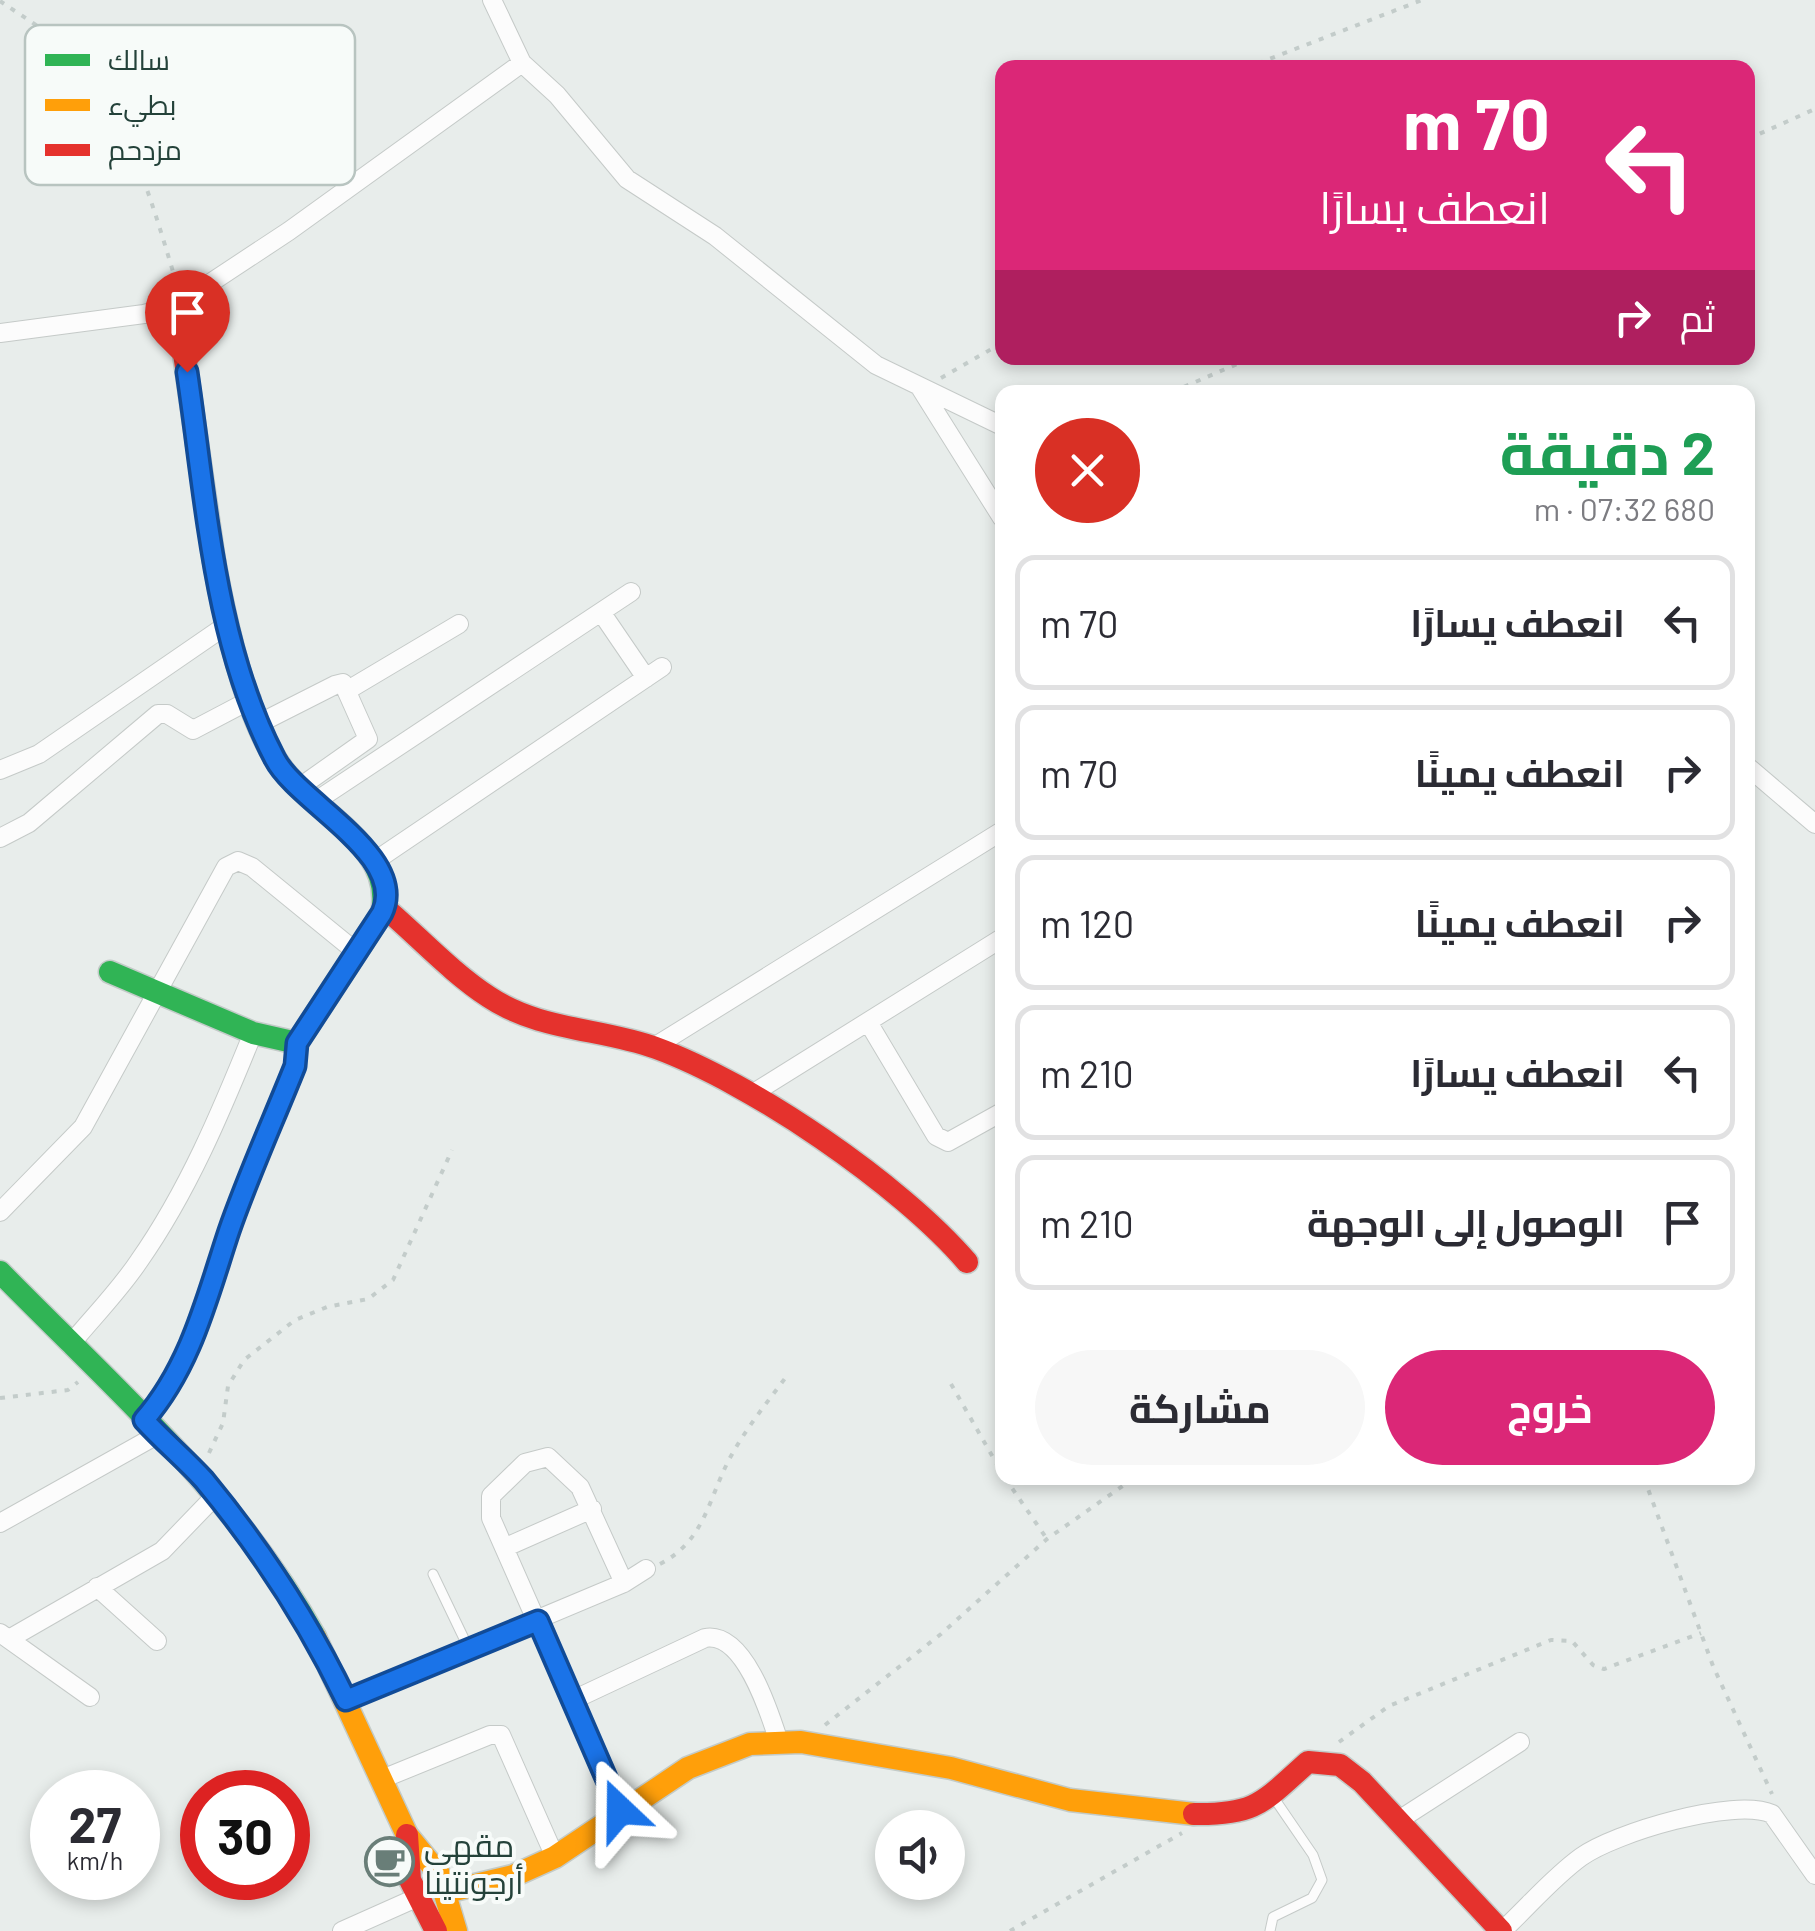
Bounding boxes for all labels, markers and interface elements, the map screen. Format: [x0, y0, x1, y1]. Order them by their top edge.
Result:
legend [25, 25, 355, 185]
text: سالك [108, 42, 170, 76]
text: 70 m [1403, 80, 1550, 164]
text: بطيء [108, 87, 176, 127]
icon: left [1585, 100, 1715, 230]
text: مزدحم [108, 132, 182, 170]
text: انعطف يسارًا [1319, 179, 1550, 233]
pin [145, 270, 230, 373]
icon: arrive [160, 285, 215, 340]
icon: right [1605, 290, 1660, 345]
text: ثم [1680, 294, 1715, 340]
text: 2 دقيقة [1500, 415, 1715, 487]
button: close [1035, 418, 1140, 523]
text: 680 m · 07:32 [1534, 489, 1715, 527]
icon: left [1655, 595, 1710, 650]
text: انعطف يسارًا [1410, 599, 1625, 645]
text: 70 m [1040, 600, 1119, 646]
icon: right [1655, 745, 1710, 800]
text: انعطف يمينًا [1415, 749, 1625, 795]
text: 70 m [1040, 750, 1119, 796]
icon: right [1655, 895, 1710, 950]
text: انعطف يمينًا [1415, 899, 1625, 945]
text: 120 m [1040, 900, 1134, 946]
icon: left [1655, 1045, 1710, 1100]
text: انعطف يسارًا [1410, 1049, 1625, 1095]
text: 210 m [1040, 1050, 1134, 1096]
icon: arrive [1655, 1195, 1710, 1250]
text: الوصول إلى الوجهة [1307, 1199, 1625, 1245]
text: 210 m [1040, 1200, 1134, 1246]
button: مشاركة [1035, 1350, 1365, 1465]
button: خروج [1385, 1350, 1715, 1465]
position arrow [568, 1758, 672, 1862]
speed limit sign: 30 [180, 1770, 310, 1900]
text: 27 [69, 1793, 121, 1853]
map controls [875, 1810, 965, 1900]
button: sound [875, 1810, 965, 1900]
place label: مقهى أرجونتينا [424, 1825, 524, 1901]
cafe icon: مقهى أرجونتينا [363, 1836, 415, 1888]
text: km/h [67, 1845, 123, 1875]

